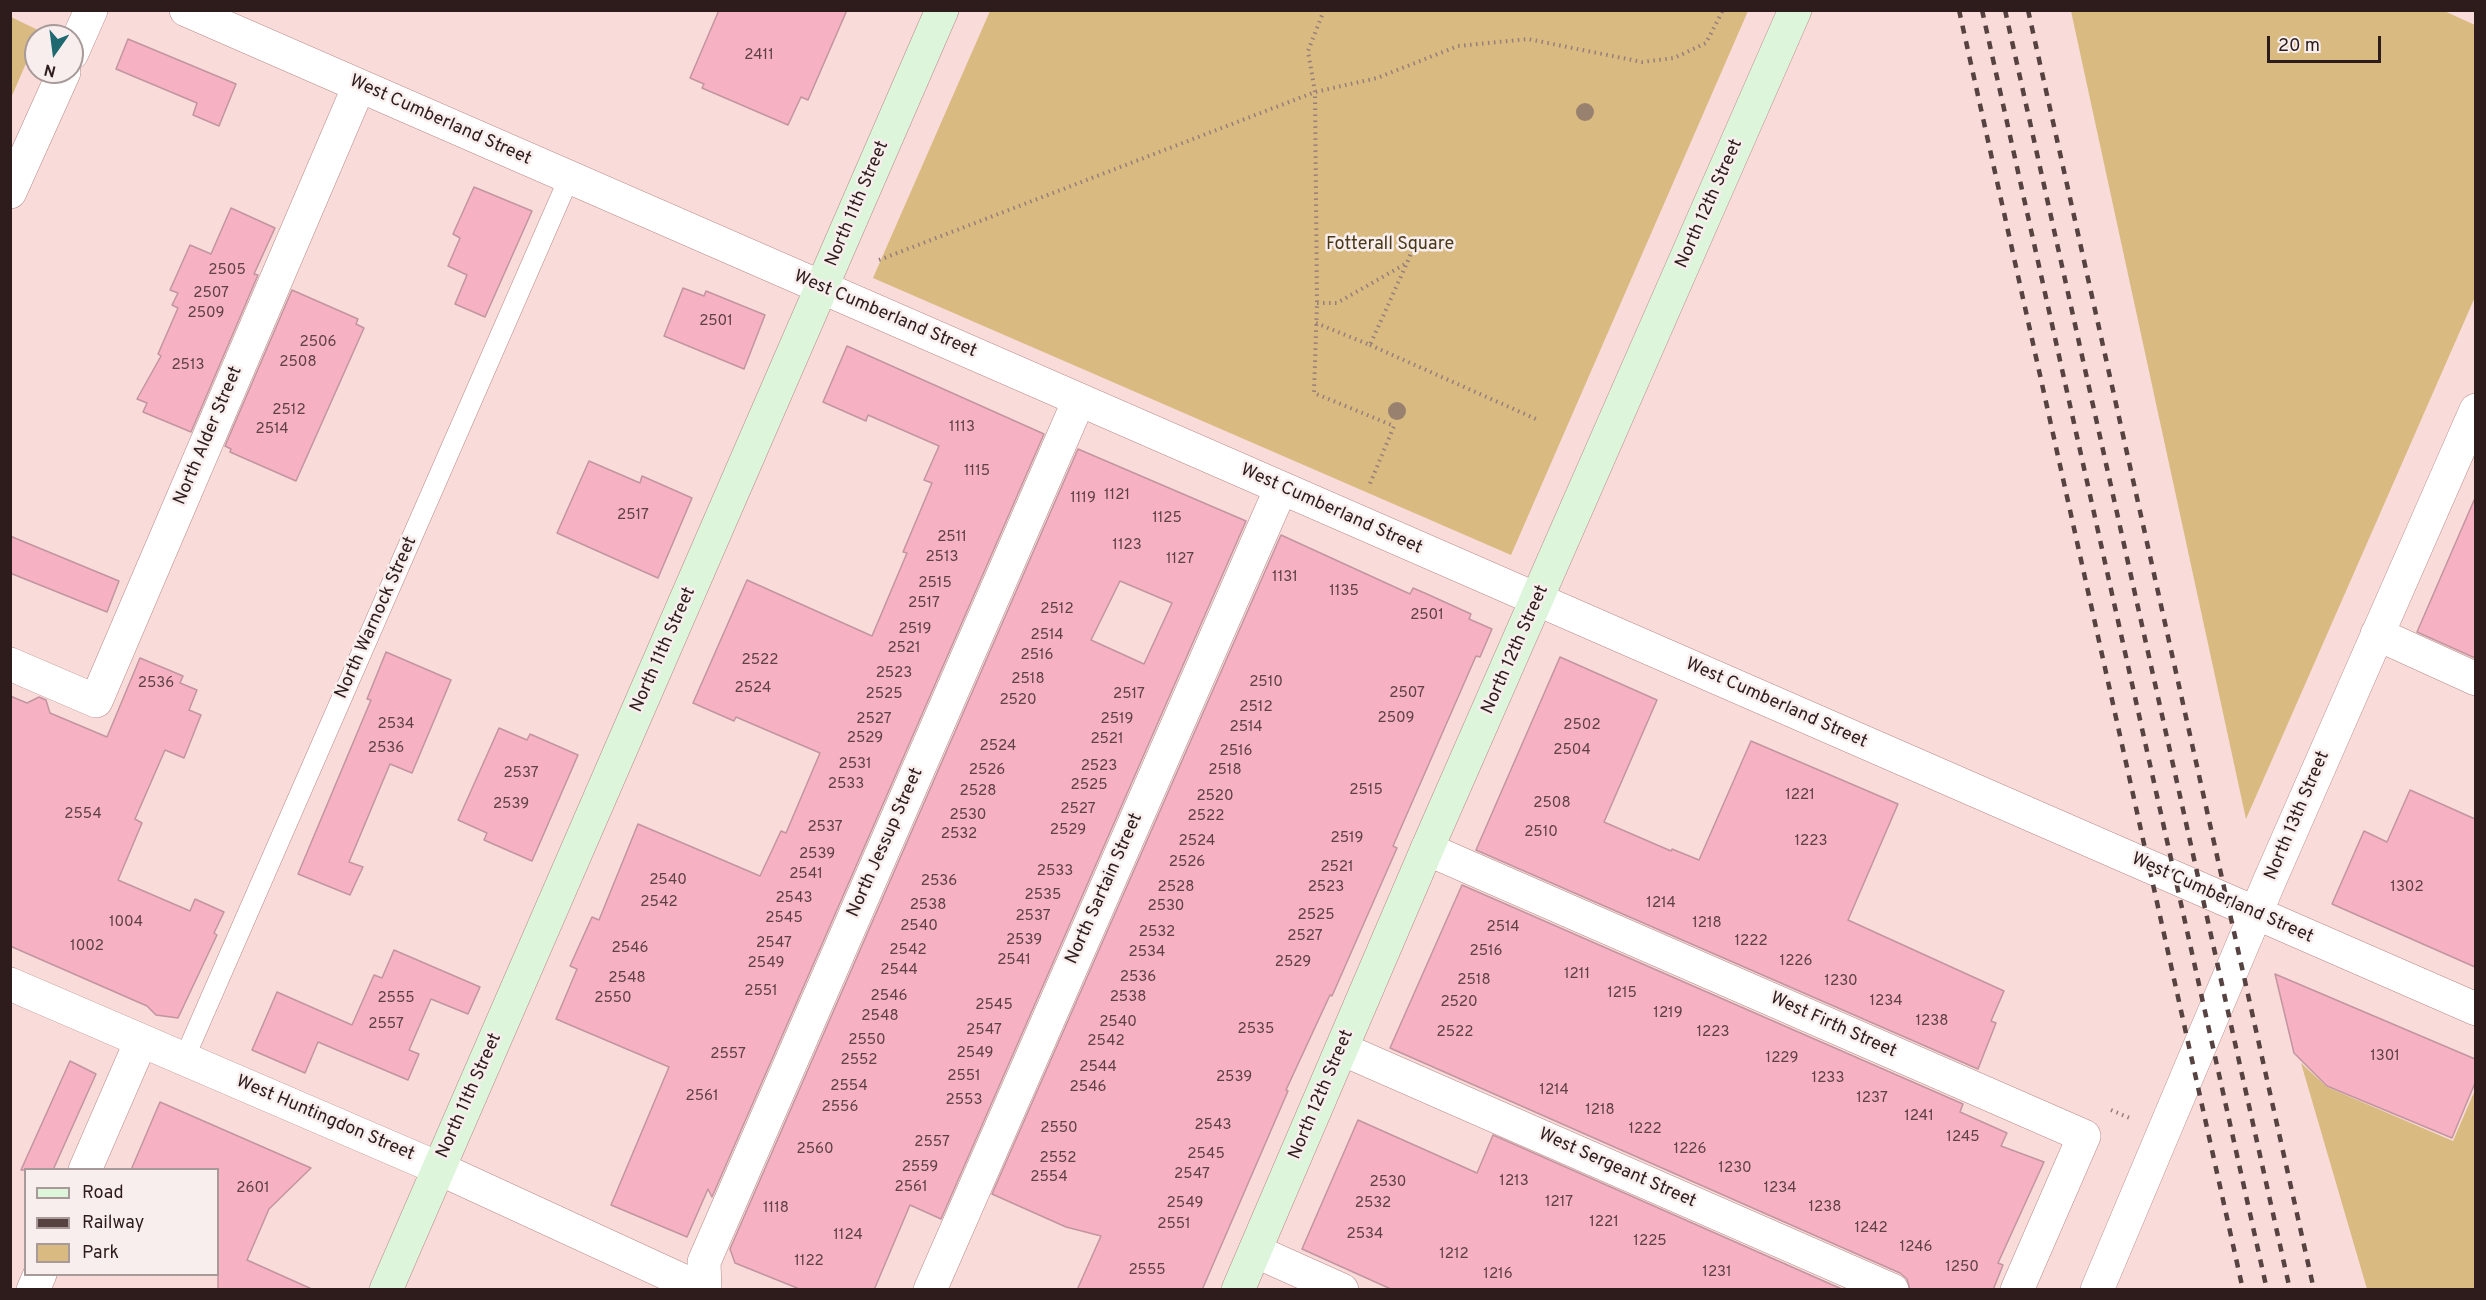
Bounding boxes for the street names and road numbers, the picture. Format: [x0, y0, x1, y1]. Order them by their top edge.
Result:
street label: West Cumberland Street [346, 71, 534, 171]
street label: North 12th Street [1672, 136, 1748, 272]
street label: North 11th Street [822, 138, 894, 270]
street label: West Cumberland Street [790, 267, 980, 363]
street label: North Alder Street [170, 363, 248, 509]
street label: West Cumberland Street [1237, 460, 1425, 560]
street label: North Warnock Street [332, 534, 422, 702]
street label: North 12th Street [1478, 582, 1554, 718]
street label: North 11th Street [627, 584, 701, 716]
street label: West Cumberland Street [1682, 654, 1870, 754]
street label: North 13th Street [2261, 748, 2335, 884]
street label: North Jessup Street [843, 765, 929, 921]
street label: North Sartain Street [1062, 810, 1148, 968]
street label: West Cumberland Street [2128, 849, 2316, 949]
street label: West Firth Street [1767, 988, 1899, 1064]
street label: North 12th Street [1285, 1027, 1359, 1163]
street label: North 11th Street [433, 1030, 507, 1162]
street label: West Huntingdon Street [233, 1072, 417, 1166]
street label: West Sergeant Street [1535, 1125, 1699, 1213]

